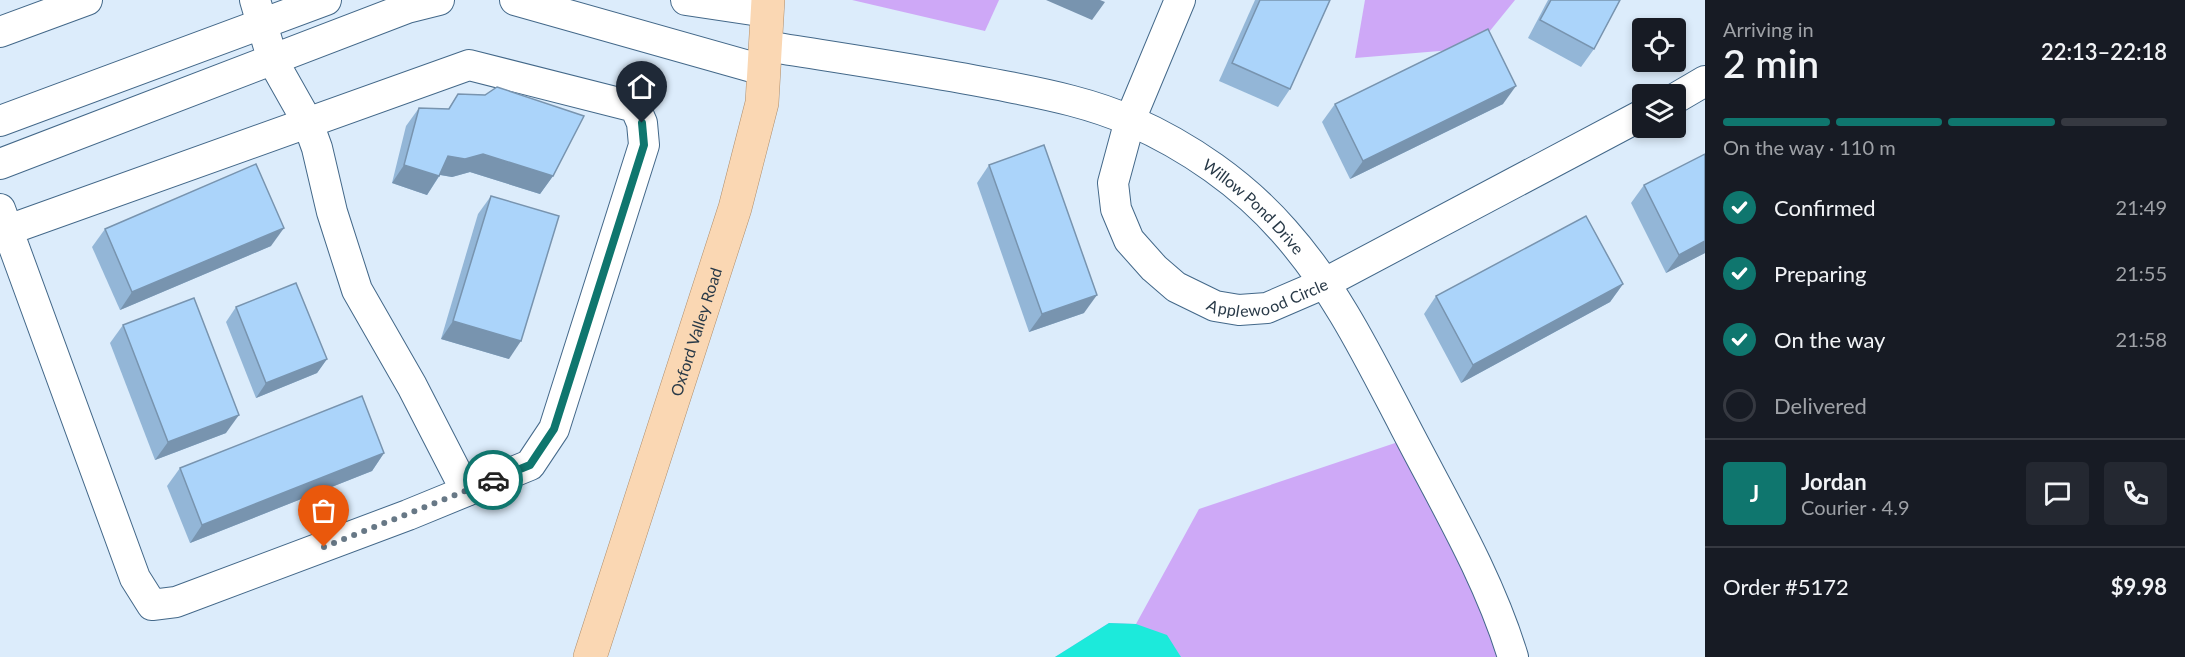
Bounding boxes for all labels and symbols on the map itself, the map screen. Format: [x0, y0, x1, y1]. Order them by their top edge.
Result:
pin [616, 61, 667, 123]
street label: Willow Pond Drive [1200, 154, 1309, 257]
street label: Oxford Valley Road [665, 265, 725, 398]
street label: Applewood Circle [1204, 274, 1330, 320]
courier [463, 450, 523, 510]
pin [298, 485, 349, 547]

